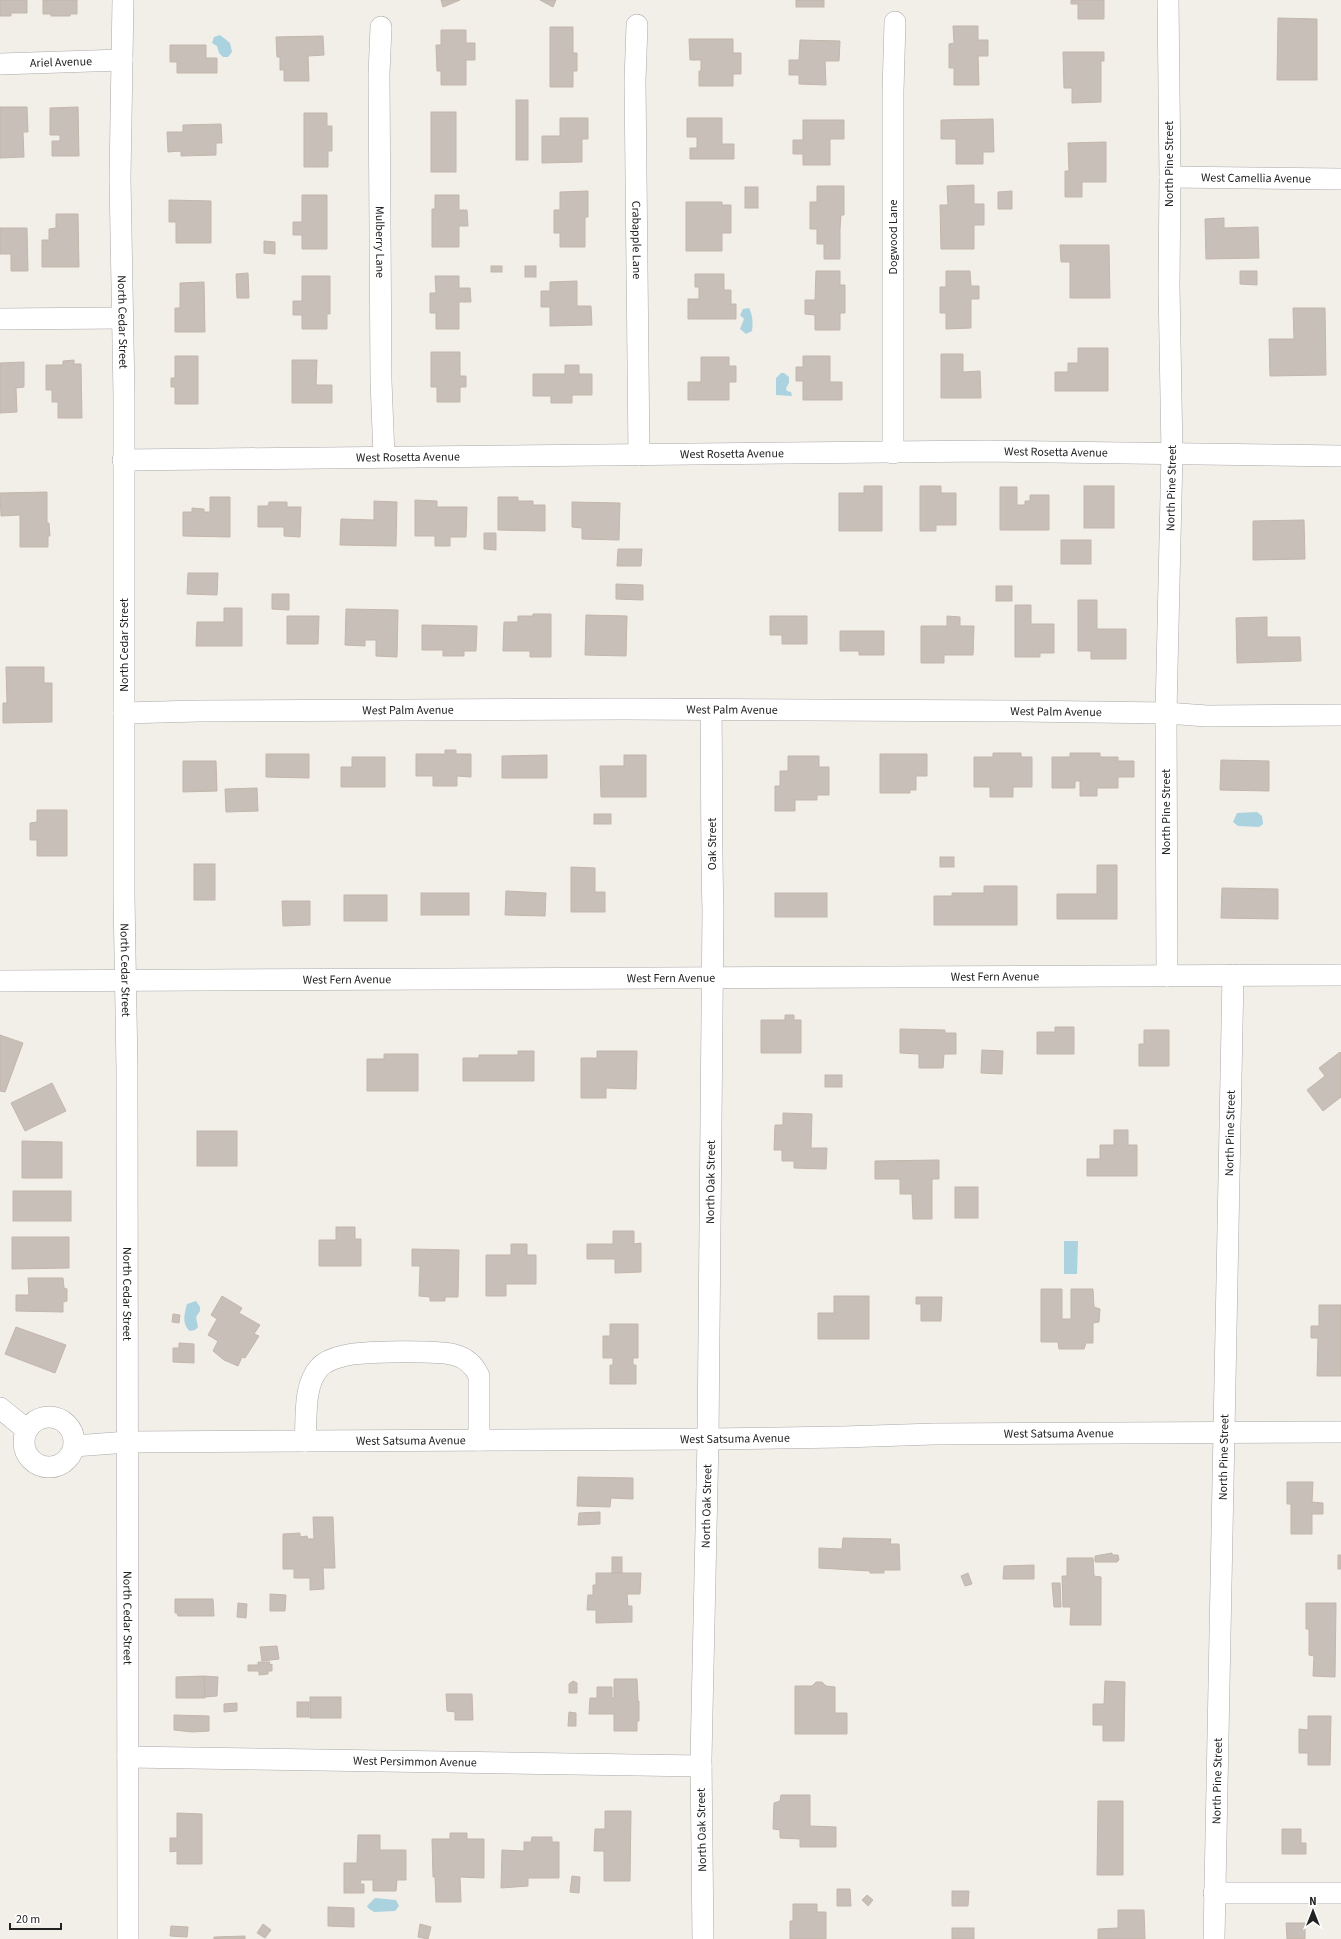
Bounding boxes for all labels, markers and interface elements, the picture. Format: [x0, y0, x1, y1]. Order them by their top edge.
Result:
street label: Ariel Avenue [30, 52, 92, 72]
street label: North Pine Street [1161, 121, 1178, 207]
street label: West Camellia Avenue [1201, 169, 1311, 187]
street label: Dogwood Lane [885, 199, 902, 274]
street label: Crabapple Lane [628, 201, 646, 279]
street label: Mulberry Lane [371, 206, 389, 278]
street label: North Cedar Street [113, 275, 132, 369]
street label: West Rosetta Avenue [1004, 443, 1108, 461]
street label: West Rosetta Avenue [680, 445, 784, 463]
street label: North Pine Street [1162, 445, 1181, 531]
street label: West Rosetta Avenue [356, 448, 460, 466]
street label: North Cedar Street [116, 598, 133, 692]
street label: West Palm Avenue [362, 701, 454, 719]
street label: West Palm Avenue [686, 701, 778, 718]
street label: West Palm Avenue [1010, 702, 1102, 721]
street label: North Pine Street [1158, 769, 1175, 855]
street label: Oak Street [704, 818, 721, 870]
street label: North Cedar Street [116, 923, 135, 1017]
street label: West Fern Avenue [951, 968, 1039, 985]
street label: West Fern Avenue [627, 969, 715, 987]
street label: West Fern Avenue [303, 971, 391, 988]
street label: North Pine Street [1221, 1090, 1239, 1176]
street label: North Oak Street [702, 1140, 719, 1224]
street label: North Cedar Street [119, 1247, 136, 1341]
street label: North Pine Street [1214, 1414, 1233, 1500]
street label: West Satsuma Avenue [1004, 1425, 1114, 1442]
street label: West Satsuma Avenue [680, 1429, 790, 1448]
street label: West Satsuma Avenue [356, 1432, 466, 1449]
street label: North Oak Street [697, 1464, 716, 1548]
street label: North Cedar Street [119, 1571, 136, 1665]
street label: North Pine Street [1208, 1738, 1226, 1824]
street label: West Persimmon Avenue [353, 1752, 477, 1771]
street label: North Oak Street [693, 1788, 711, 1872]
north arrow [1293, 1891, 1333, 1931]
text: N [1309, 1894, 1317, 1909]
scale bar [10, 1905, 61, 1931]
text: 20 m [16, 1911, 40, 1928]

